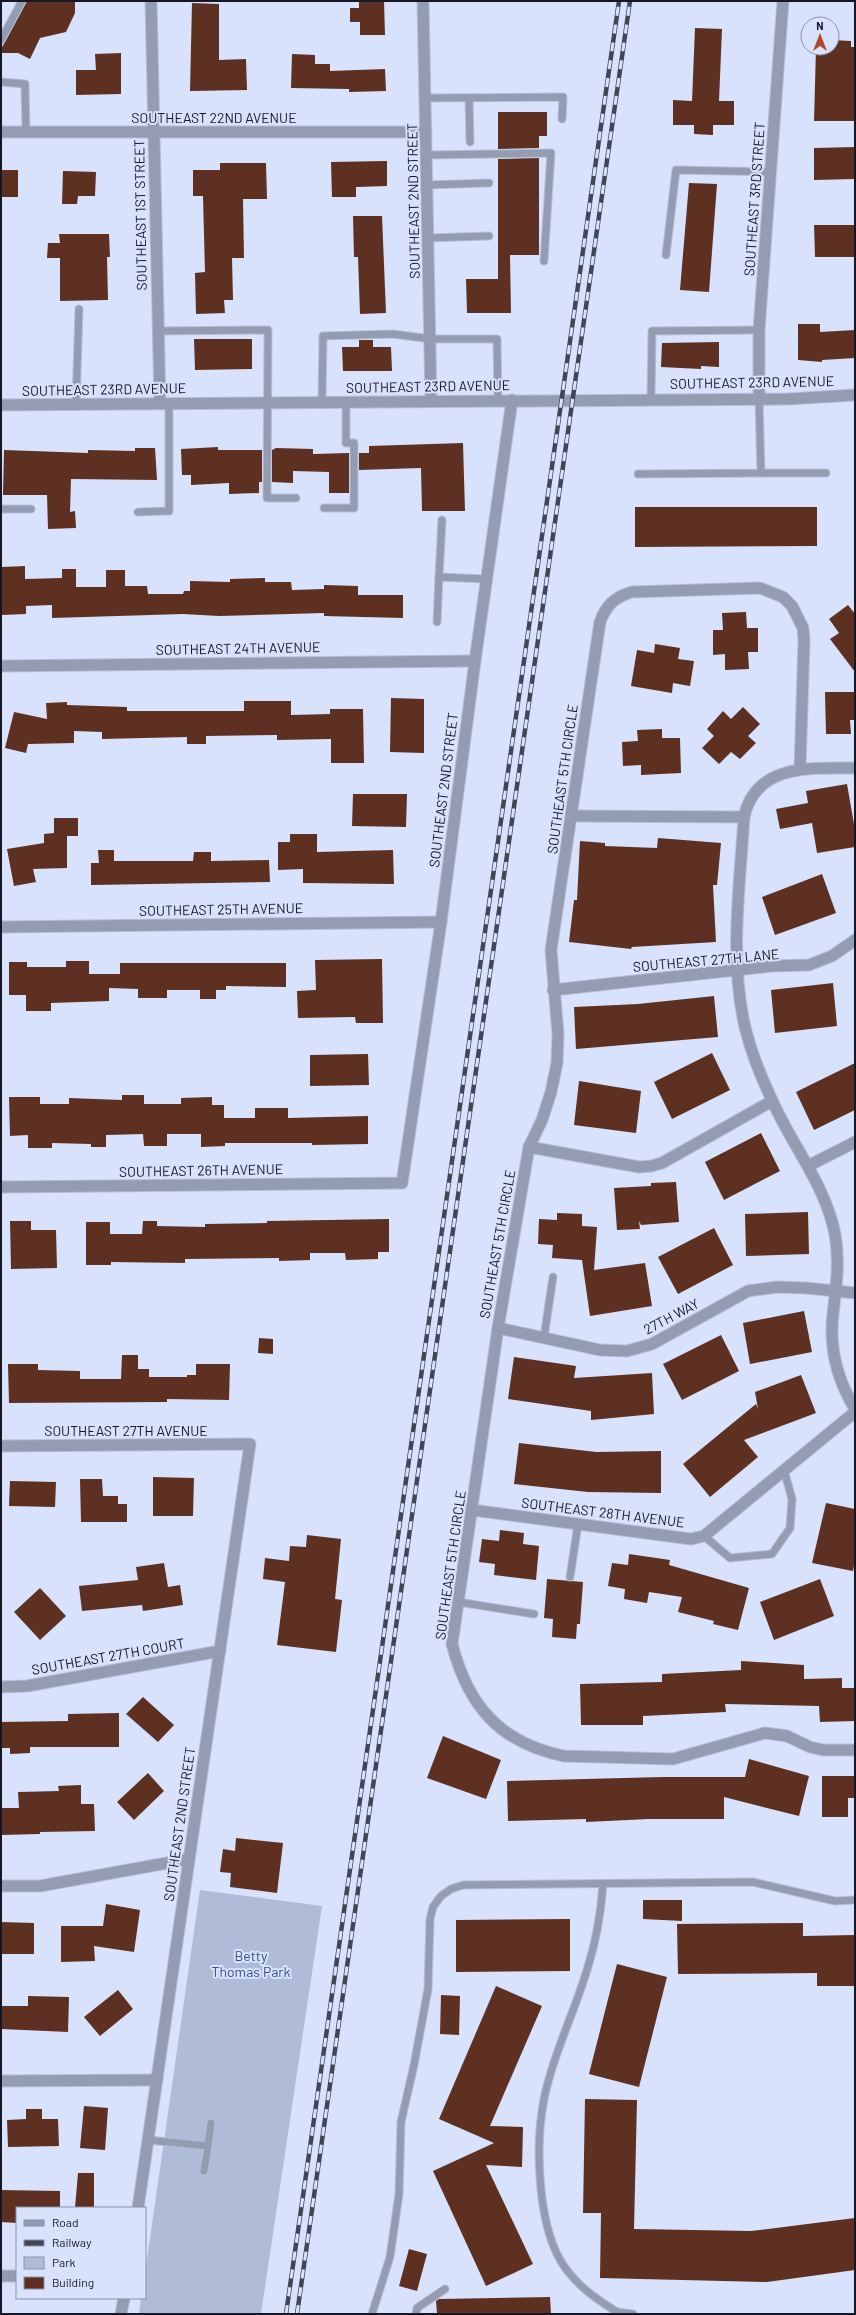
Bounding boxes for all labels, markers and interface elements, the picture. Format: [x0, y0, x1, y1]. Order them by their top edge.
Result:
north arrow [800, 16, 840, 56]
text: N [816, 19, 824, 32]
street label: SOUTHEAST 22ND AVENUE [131, 109, 297, 126]
street label: SOUTHEAST 3RD STREET [740, 121, 768, 277]
street label: SOUTHEAST 2ND STREET [403, 123, 423, 279]
street label: SOUTHEAST 1ST STREET [130, 139, 150, 291]
street label: SOUTHEAST 23RD AVENUE [670, 372, 834, 392]
street label: SOUTHEAST 23RD AVENUE [346, 376, 510, 396]
street label: SOUTHEAST 23RD AVENUE [22, 379, 186, 399]
street label: SOUTHEAST 24TH AVENUE [156, 638, 320, 658]
street label: SOUTHEAST 5TH CIRCLE [543, 703, 581, 855]
street label: SOUTHEAST 2ND STREET [425, 712, 461, 868]
street label: SOUTHEAST 25TH AVENUE [139, 899, 303, 919]
street label: SOUTHEAST 27TH LANE [632, 945, 780, 975]
street label: SOUTHEAST 26TH AVENUE [119, 1160, 283, 1180]
street label: SOUTHEAST 5TH CIRCLE [476, 1168, 518, 1320]
street label: 27TH WAY [640, 1294, 702, 1338]
street label: SOUTHEAST 27TH AVENUE [44, 1422, 208, 1439]
street label: SOUTHEAST 5TH CIRCLE [431, 1489, 469, 1641]
street label: SOUTHEAST 28TH AVENUE [520, 1494, 686, 1530]
street label: SOUTHEAST 27TH COURT [30, 1634, 186, 1678]
street label: SOUTHEAST 2ND STREET [160, 1746, 198, 1902]
park label: Betty Thomas Park [212, 1947, 290, 1980]
legend [16, 2207, 146, 2299]
text: Road [52, 2215, 79, 2229]
text: Railway [52, 2235, 92, 2249]
text: Park [52, 2255, 76, 2269]
text: Building [52, 2275, 94, 2289]

